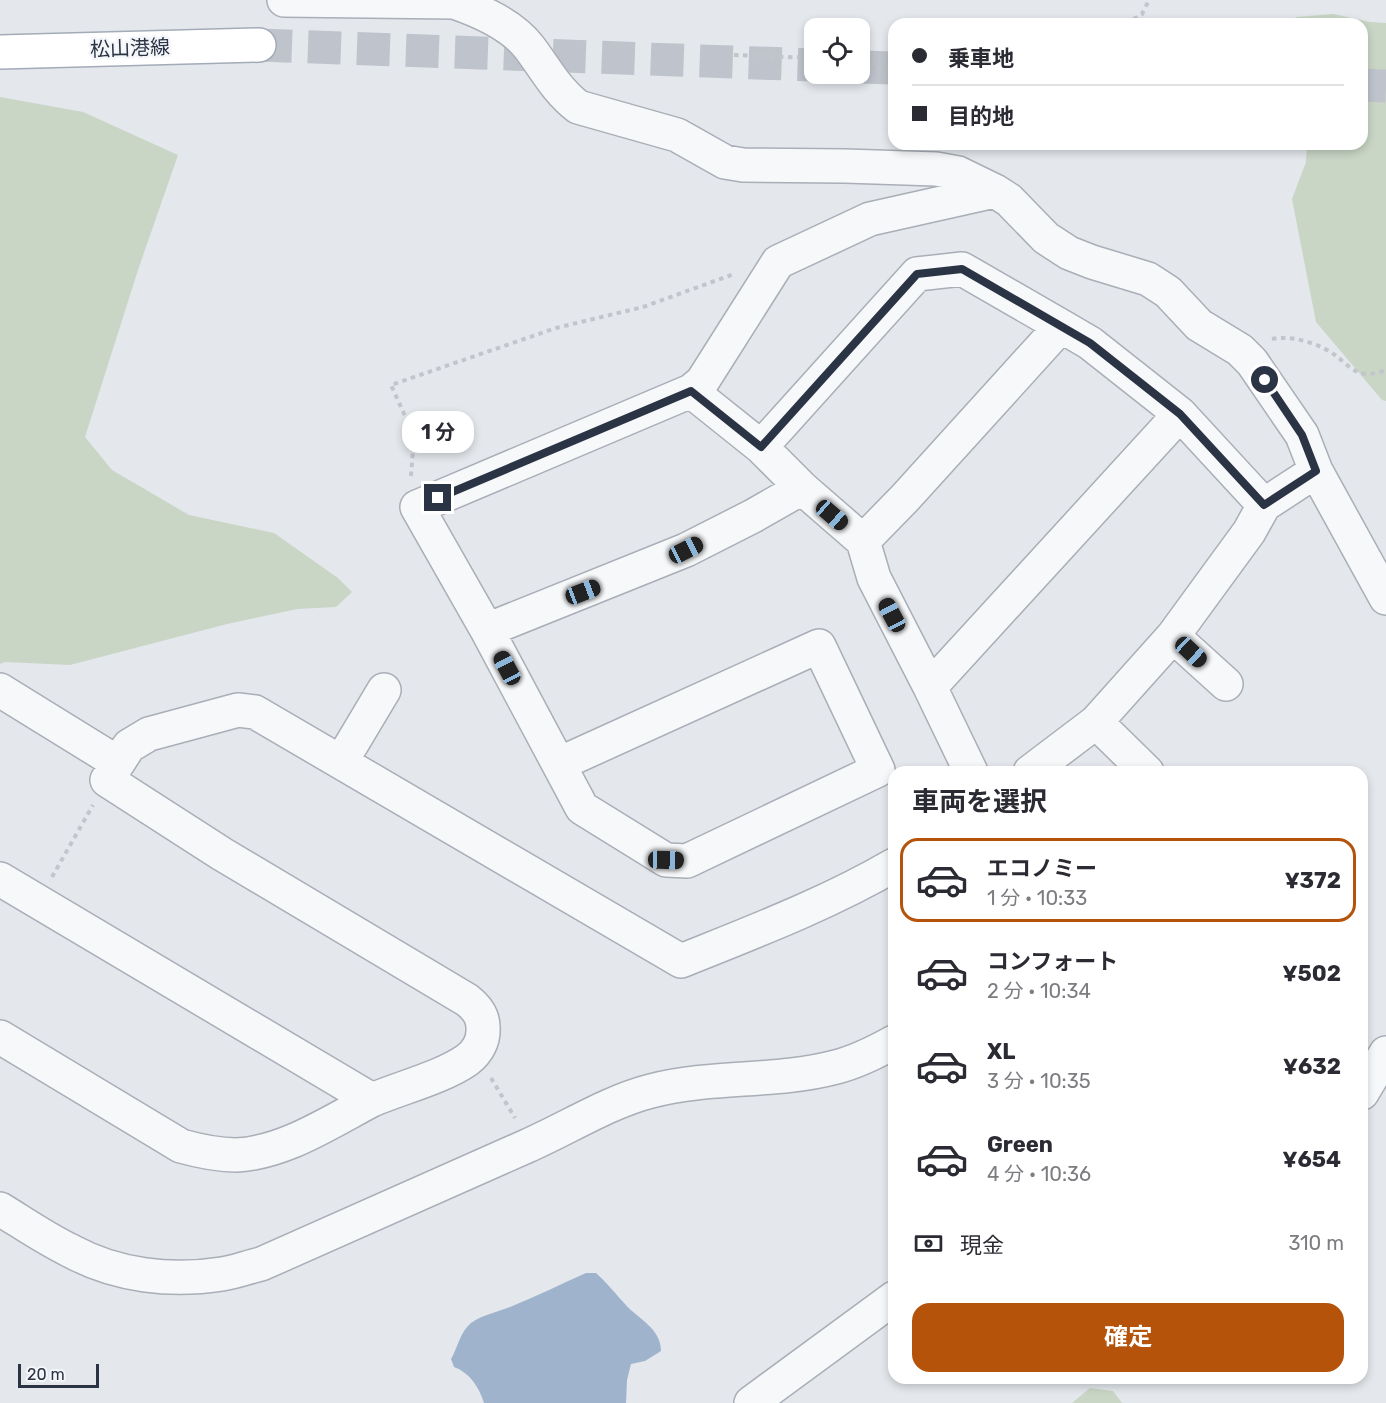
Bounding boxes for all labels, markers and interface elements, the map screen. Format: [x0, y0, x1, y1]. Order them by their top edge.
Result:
map controls [804, 18, 870, 84]
button: locate [804, 18, 870, 84]
street label: 松山港線 [90, 35, 170, 61]
text: 乗車地 [948, 45, 1014, 72]
text: 目的地 [948, 103, 1014, 130]
route start [1251, 366, 1278, 393]
callout: 1 分 [402, 411, 474, 453]
text: 1 分 [421, 420, 455, 444]
route end [424, 484, 451, 511]
car [813, 496, 851, 534]
car [666, 534, 706, 566]
car [563, 577, 603, 607]
car [876, 595, 908, 635]
car [1172, 633, 1210, 671]
car [491, 648, 523, 688]
text: 車両を選択 [912, 786, 1047, 818]
car [648, 851, 684, 869]
icon: car [915, 853, 969, 907]
text: エコノミー [987, 855, 1097, 882]
text: ¥372 [1284, 867, 1341, 894]
text: 1 分 · 10:33 [987, 886, 1087, 910]
icon: car [915, 946, 969, 1000]
text: コンフォート [987, 948, 1118, 975]
text: ¥502 [1282, 960, 1341, 987]
text: 2 分 · 10:34 [987, 979, 1091, 1003]
text: XL [987, 1038, 1015, 1065]
icon: car [915, 1039, 969, 1093]
text: ¥632 [1283, 1053, 1341, 1080]
text: 3 分 · 10:35 [987, 1069, 1091, 1093]
text: Green [987, 1131, 1053, 1158]
icon: car [915, 1132, 969, 1186]
text: ¥654 [1282, 1146, 1341, 1173]
text: 4 分 · 10:36 [987, 1162, 1091, 1186]
icon: cash [912, 1227, 945, 1260]
text: 310 m [1288, 1231, 1344, 1255]
text: 現金 [960, 1232, 1004, 1259]
button: 確定 [912, 1303, 1344, 1372]
scale bar [18, 1361, 99, 1388]
text: 20 m [27, 1365, 65, 1384]

